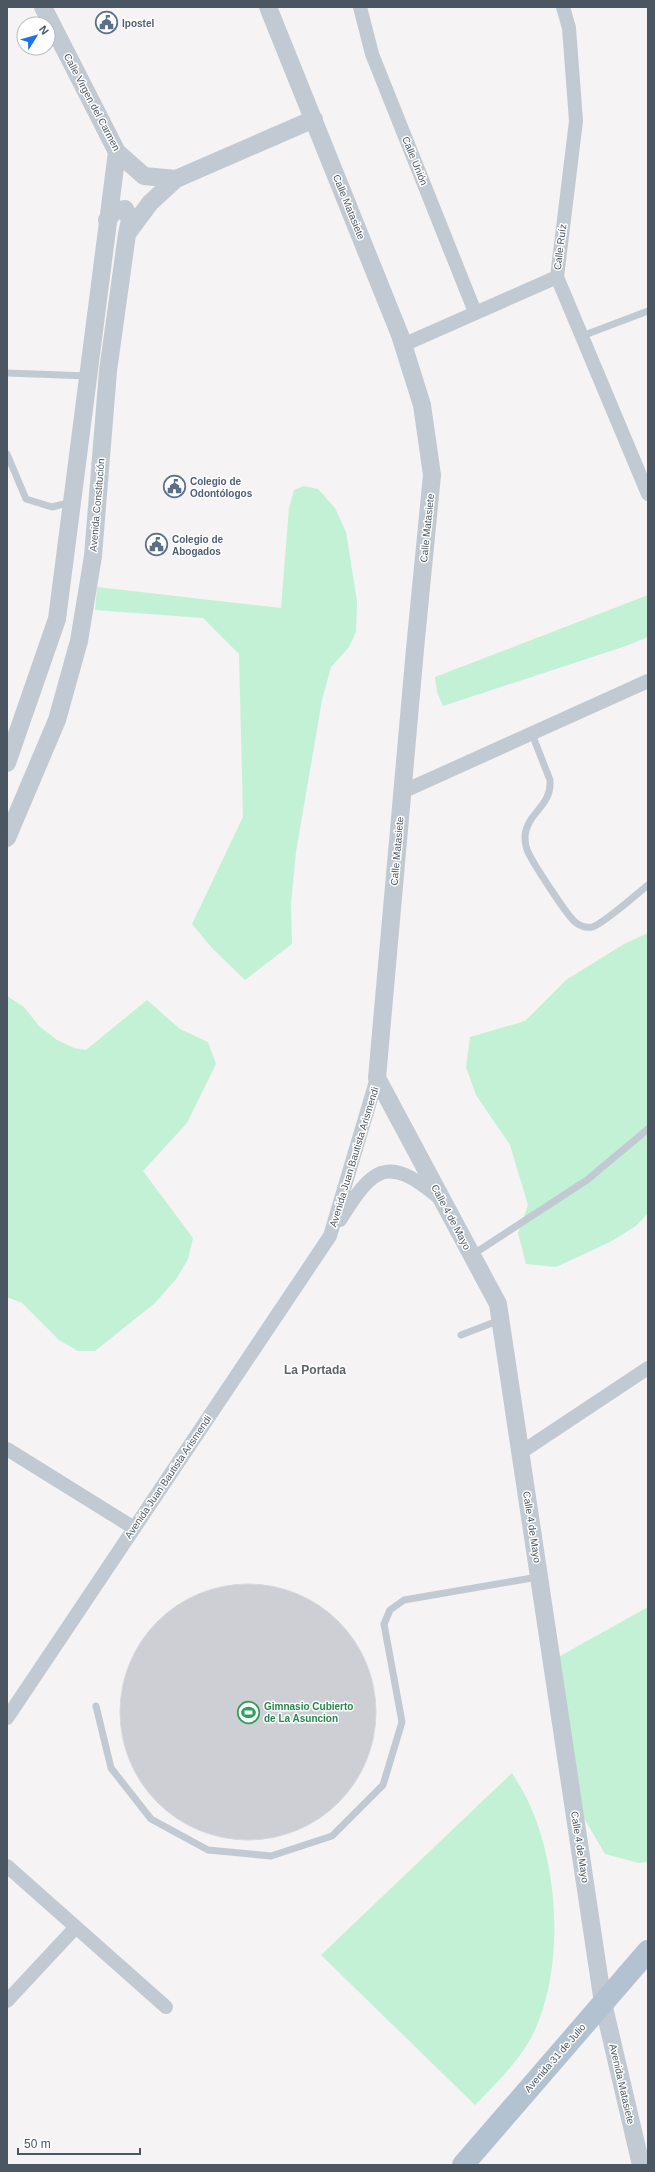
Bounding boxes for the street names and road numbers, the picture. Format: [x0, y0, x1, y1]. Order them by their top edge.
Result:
street label: Calle Virgen del Carmen [62, 51, 122, 153]
street label: Calle Unión [400, 135, 430, 187]
street label: Calle Matasiete [331, 173, 367, 241]
street label: Calle Ruíz [552, 223, 568, 271]
street label: Avenida Constitución [87, 458, 107, 552]
street label: Calle Matasiete [418, 493, 436, 563]
street label: Calle Matasiete [389, 816, 406, 886]
street label: Avenida Juan Bautista Arismendi [327, 1086, 381, 1228]
street label: Calle 4 de Mayo [429, 1183, 473, 1252]
street label: Avenida Juan Bautista Arismendi [123, 1413, 213, 1541]
street label: Calle 4 de Mayo [521, 1490, 543, 1564]
street label: Calle 4 de Mayo [569, 1810, 591, 1884]
street label: Avenida 31 de Julio [522, 2021, 588, 2094]
street label: Avenida Matasiete [607, 2043, 637, 2126]

